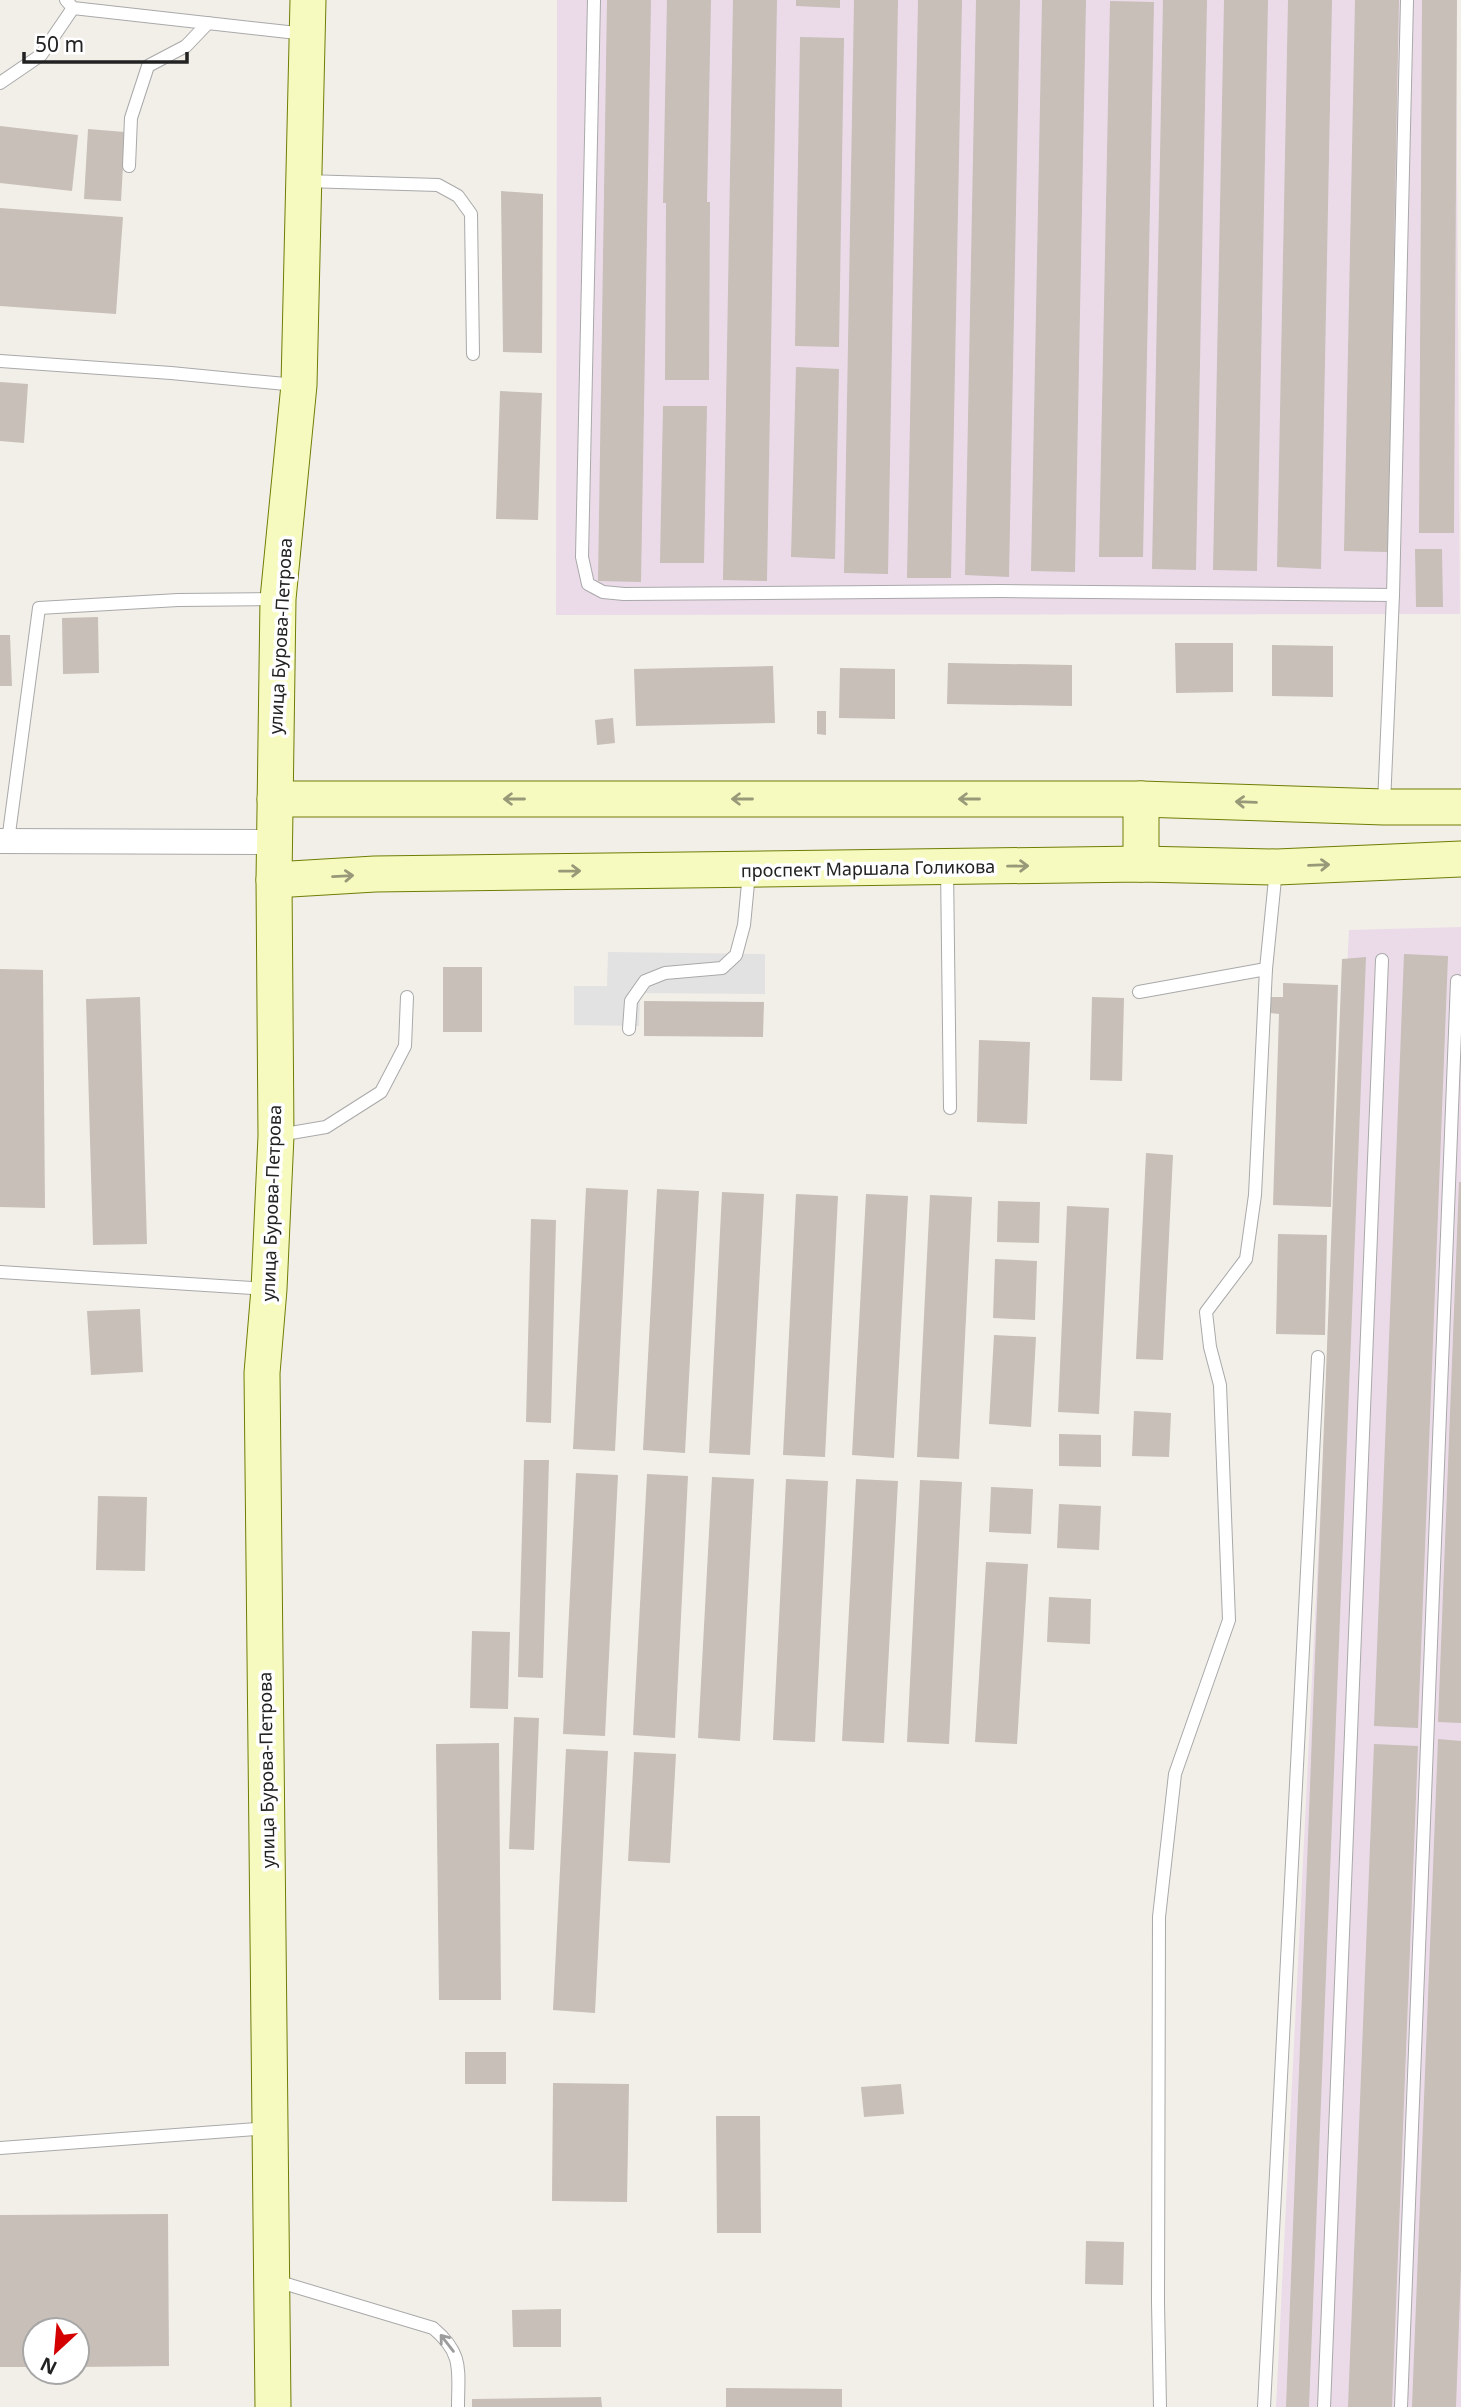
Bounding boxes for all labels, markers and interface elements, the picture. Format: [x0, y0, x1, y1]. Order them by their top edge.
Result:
scale bar [24, 21, 187, 65]
text: 50 m [35, 30, 84, 58]
street label: улица Бурова-Петрова [263, 537, 297, 735]
one-way arrow [503, 792, 526, 806]
one-way arrow [731, 792, 754, 806]
one-way arrow [958, 792, 981, 806]
one-way arrow [1235, 796, 1258, 809]
street label: проспект Маршала Голикова [741, 854, 995, 882]
one-way arrow [1307, 858, 1330, 871]
one-way arrow [1006, 859, 1029, 873]
one-way arrow [558, 865, 581, 878]
one-way arrow [331, 869, 353, 882]
street label: улица Бурова-Петрова [256, 1104, 286, 1302]
street label: улица Бурова-Петрова [252, 1672, 280, 1868]
north arrow [21, 2316, 91, 2386]
one-way arrow [439, 2334, 454, 2352]
text: N [36, 2351, 61, 2381]

